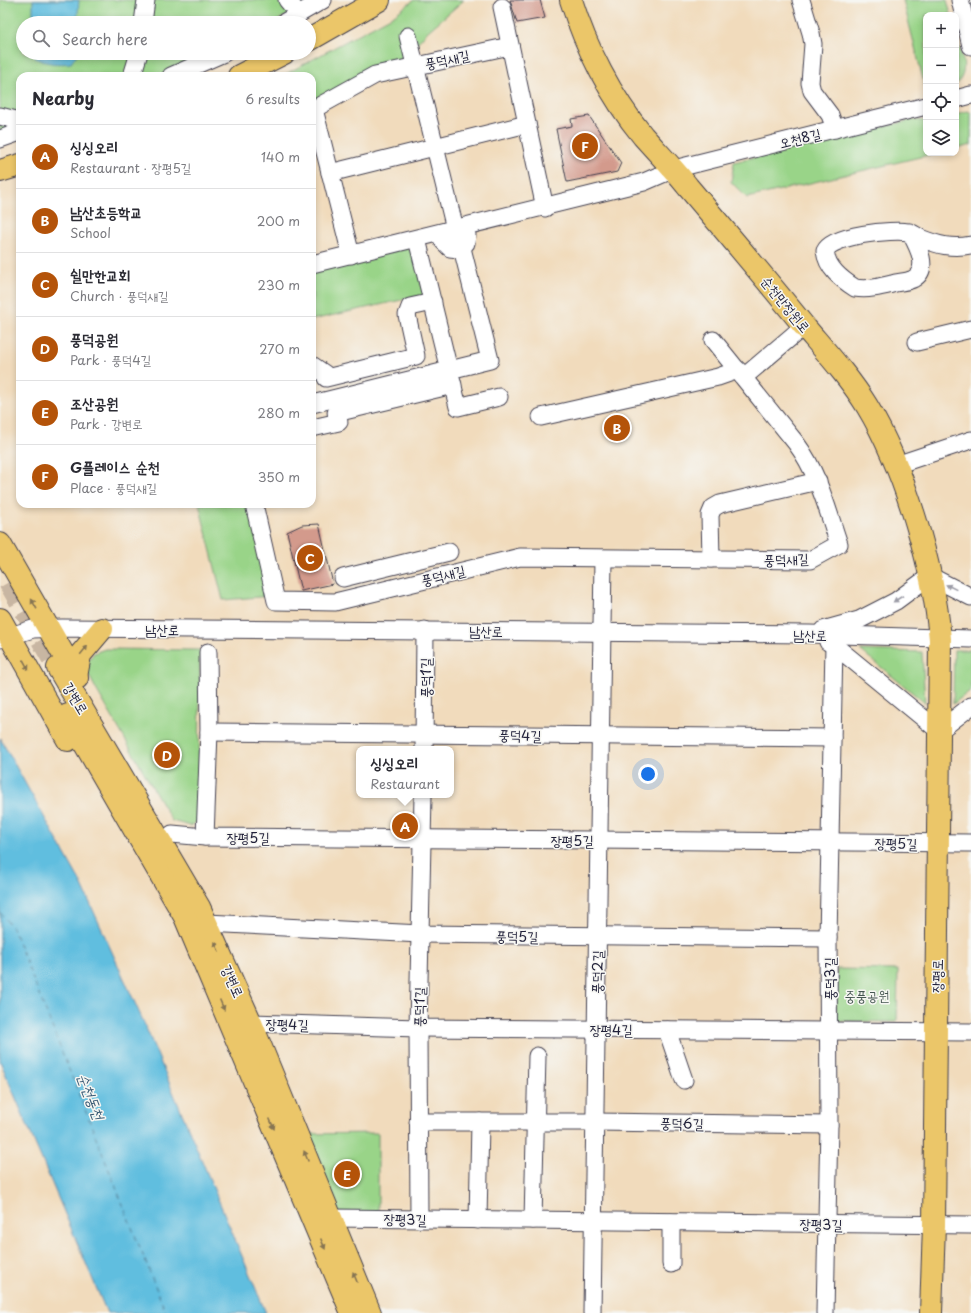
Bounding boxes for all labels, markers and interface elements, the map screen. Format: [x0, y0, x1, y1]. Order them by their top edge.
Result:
map controls [923, 12, 959, 156]
button: + [923, 12, 959, 48]
search box [16, 16, 316, 60]
icon: search [30, 27, 52, 49]
text: Search here [62, 27, 148, 50]
street label: 풍덕새길 [423, 44, 472, 74]
button: − [923, 48, 959, 84]
button: locate [923, 84, 959, 120]
text: Nearby [32, 85, 94, 111]
text: 6 results [245, 89, 300, 108]
button: layers [923, 120, 959, 156]
street label: 오천8길 [777, 122, 824, 153]
pin: F [572, 131, 598, 161]
text: 싱싱오리 [70, 135, 118, 158]
text: A [40, 147, 50, 166]
text: 140 m [261, 147, 300, 166]
text: Restaurant · 장평5길 [70, 158, 191, 177]
text: 남산초등학교 [70, 200, 142, 223]
text: B [41, 211, 49, 230]
text: 200 m [257, 211, 300, 230]
text: School [70, 223, 111, 242]
text: 쉴만한교회 [70, 263, 130, 286]
street label: 순천만정원로 [757, 271, 815, 337]
text: C [40, 275, 50, 294]
text: 230 m [258, 275, 300, 294]
text: Church · 풍덕새길 [70, 286, 169, 305]
text: 풍덕공원 [70, 327, 118, 350]
text: D [40, 339, 50, 358]
text: 270 m [259, 339, 300, 358]
text: Park · 풍덕4길 [70, 350, 151, 369]
text: 조산공원 [70, 391, 118, 414]
text: E [41, 403, 49, 422]
text: 280 m [258, 403, 300, 422]
pin: B [604, 413, 630, 443]
text: Park · 강변로 [70, 414, 143, 433]
text: G플레이스 순천 [70, 455, 160, 478]
text: F [41, 467, 49, 486]
text: 350 m [258, 467, 300, 486]
text: Place · 풍덕새길 [70, 478, 157, 497]
pin: C [297, 543, 323, 573]
street label: 풍덕새길 [763, 548, 810, 570]
street label: 풍덕새길 [419, 559, 468, 591]
one-way arrow [945, 583, 956, 590]
one-way arrow [893, 595, 904, 603]
one-way arrow [30, 598, 37, 610]
street label: 남산로 [145, 619, 179, 640]
street label: 남산로 [469, 620, 503, 642]
street label: 남산로 [793, 624, 827, 646]
one-way arrow [80, 645, 89, 656]
street label: 풍덕1길 [415, 657, 436, 698]
one-way arrow [22, 659, 29, 671]
street label: 강변로 [58, 678, 94, 718]
street label: 풍덕4길 [498, 724, 542, 746]
pin: D [154, 740, 180, 770]
popup [356, 746, 454, 798]
text: 싱싱오리 [370, 751, 419, 774]
your location [638, 764, 658, 784]
text: Restaurant [370, 774, 440, 793]
pin: A [392, 811, 418, 841]
street label: 장평5길 [227, 827, 270, 848]
street label: 장평5길 [551, 830, 594, 851]
street label: 장평5길 [874, 832, 918, 854]
street label: 풍덕5길 [495, 925, 539, 947]
one-way arrow [214, 941, 220, 952]
street label: 풍덕2길 [586, 949, 608, 994]
street label: 풍덕3길 [819, 957, 840, 1001]
street label: 장평로 [926, 959, 948, 993]
street label: 강변로 [217, 961, 249, 1001]
park label: 중풍공원 [844, 985, 890, 1006]
street label: 풍덕1길 [408, 986, 430, 1027]
one-way arrow [219, 999, 225, 1011]
street label: 장평4길 [265, 1013, 309, 1035]
street label: 장평4길 [589, 1019, 633, 1040]
water label: 순천동천 [73, 1069, 112, 1124]
street label: 풍덕6길 [660, 1112, 705, 1134]
one-way arrow [270, 1119, 276, 1131]
one-way arrow [303, 1150, 309, 1162]
pin: E [334, 1159, 360, 1189]
street label: 장평3길 [383, 1208, 427, 1230]
street label: 장평3길 [799, 1213, 843, 1235]
one-way arrow [320, 1238, 326, 1249]
one-way arrow [352, 1270, 358, 1282]

